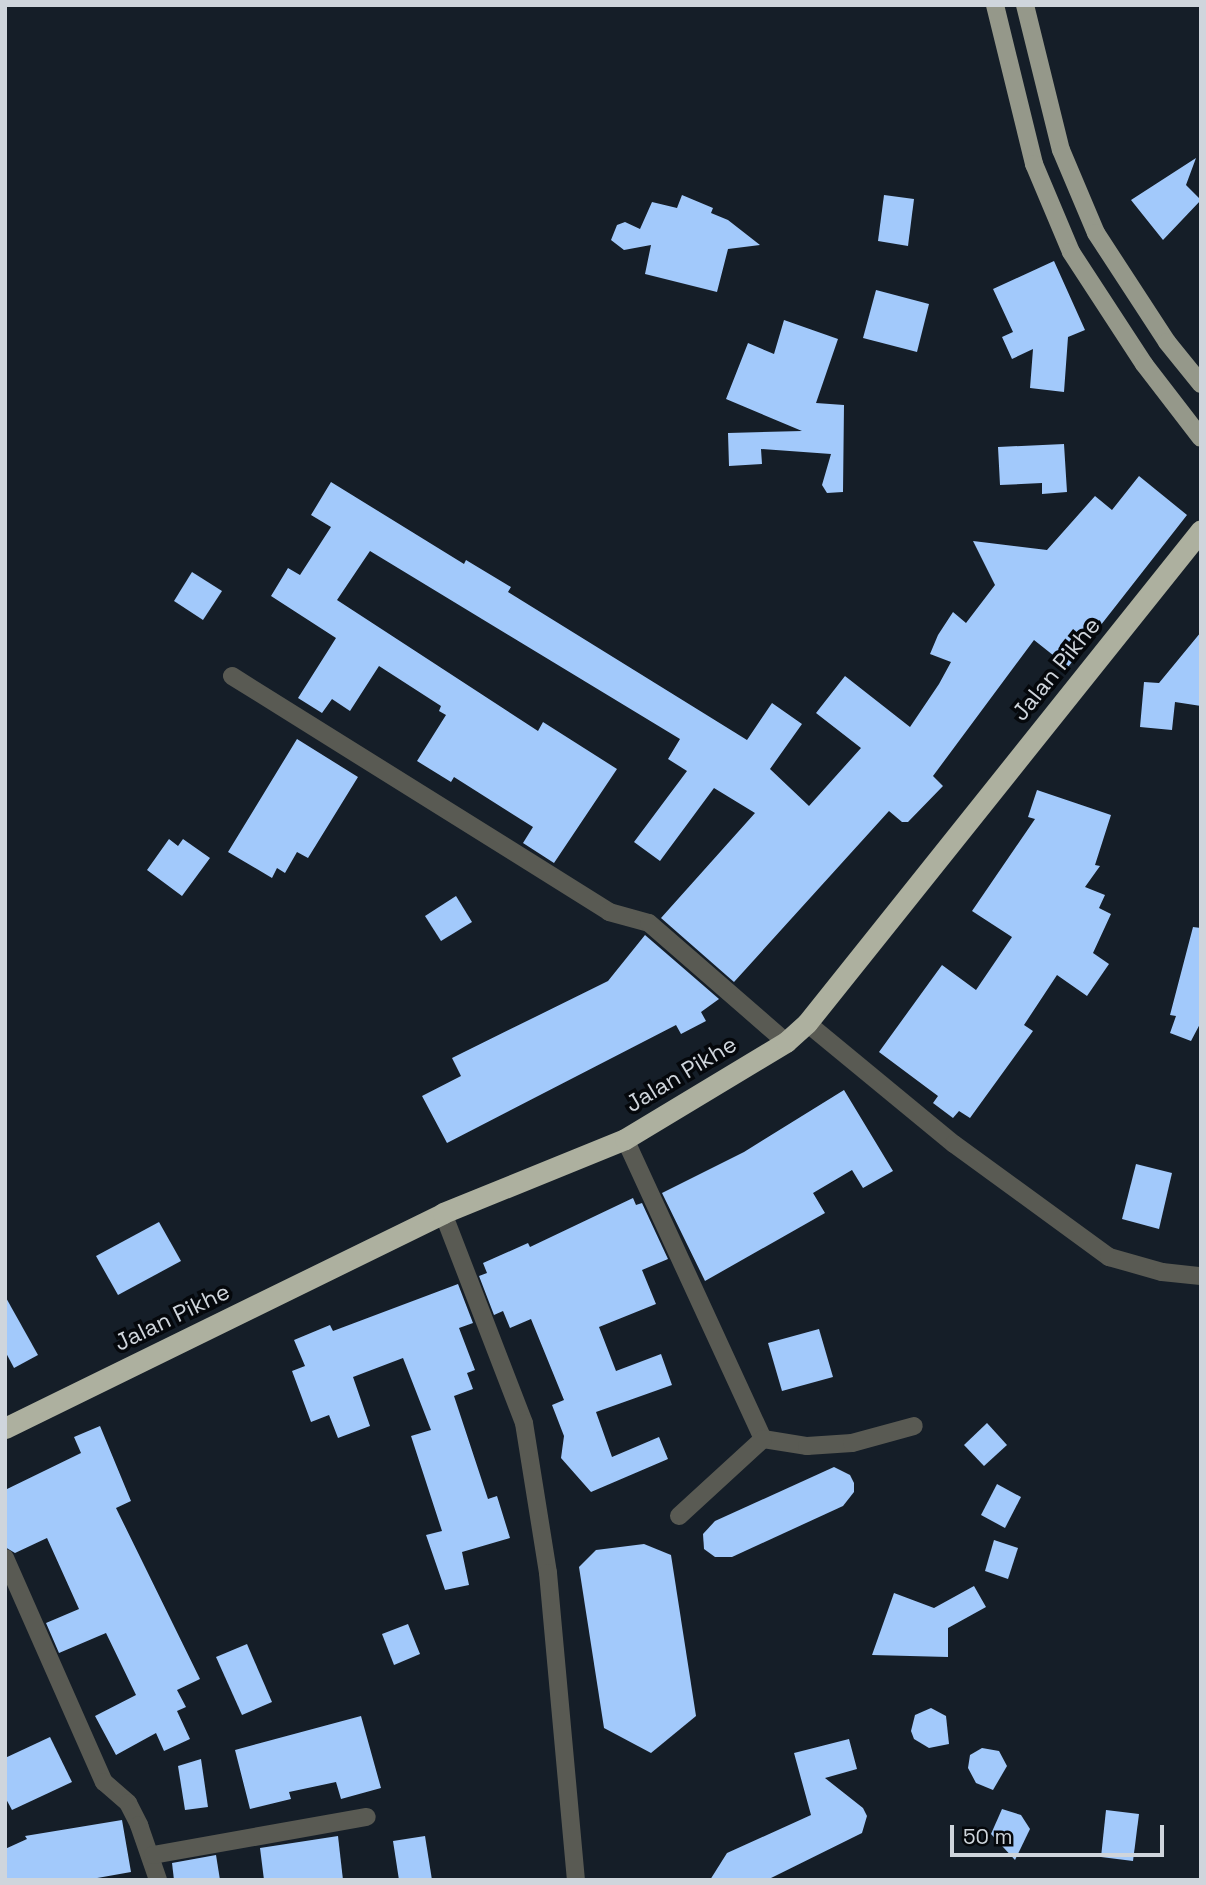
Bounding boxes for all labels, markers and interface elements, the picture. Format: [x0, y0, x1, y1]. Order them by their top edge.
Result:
street label: Jalan Pikhe [1006, 612, 1106, 726]
street label: Jalan Pikhe [620, 1030, 742, 1118]
street label: Jalan Pikhe [110, 1277, 234, 1357]
scale bar [954, 1812, 1168, 1856]
text: 50 m [963, 1823, 1013, 1850]

